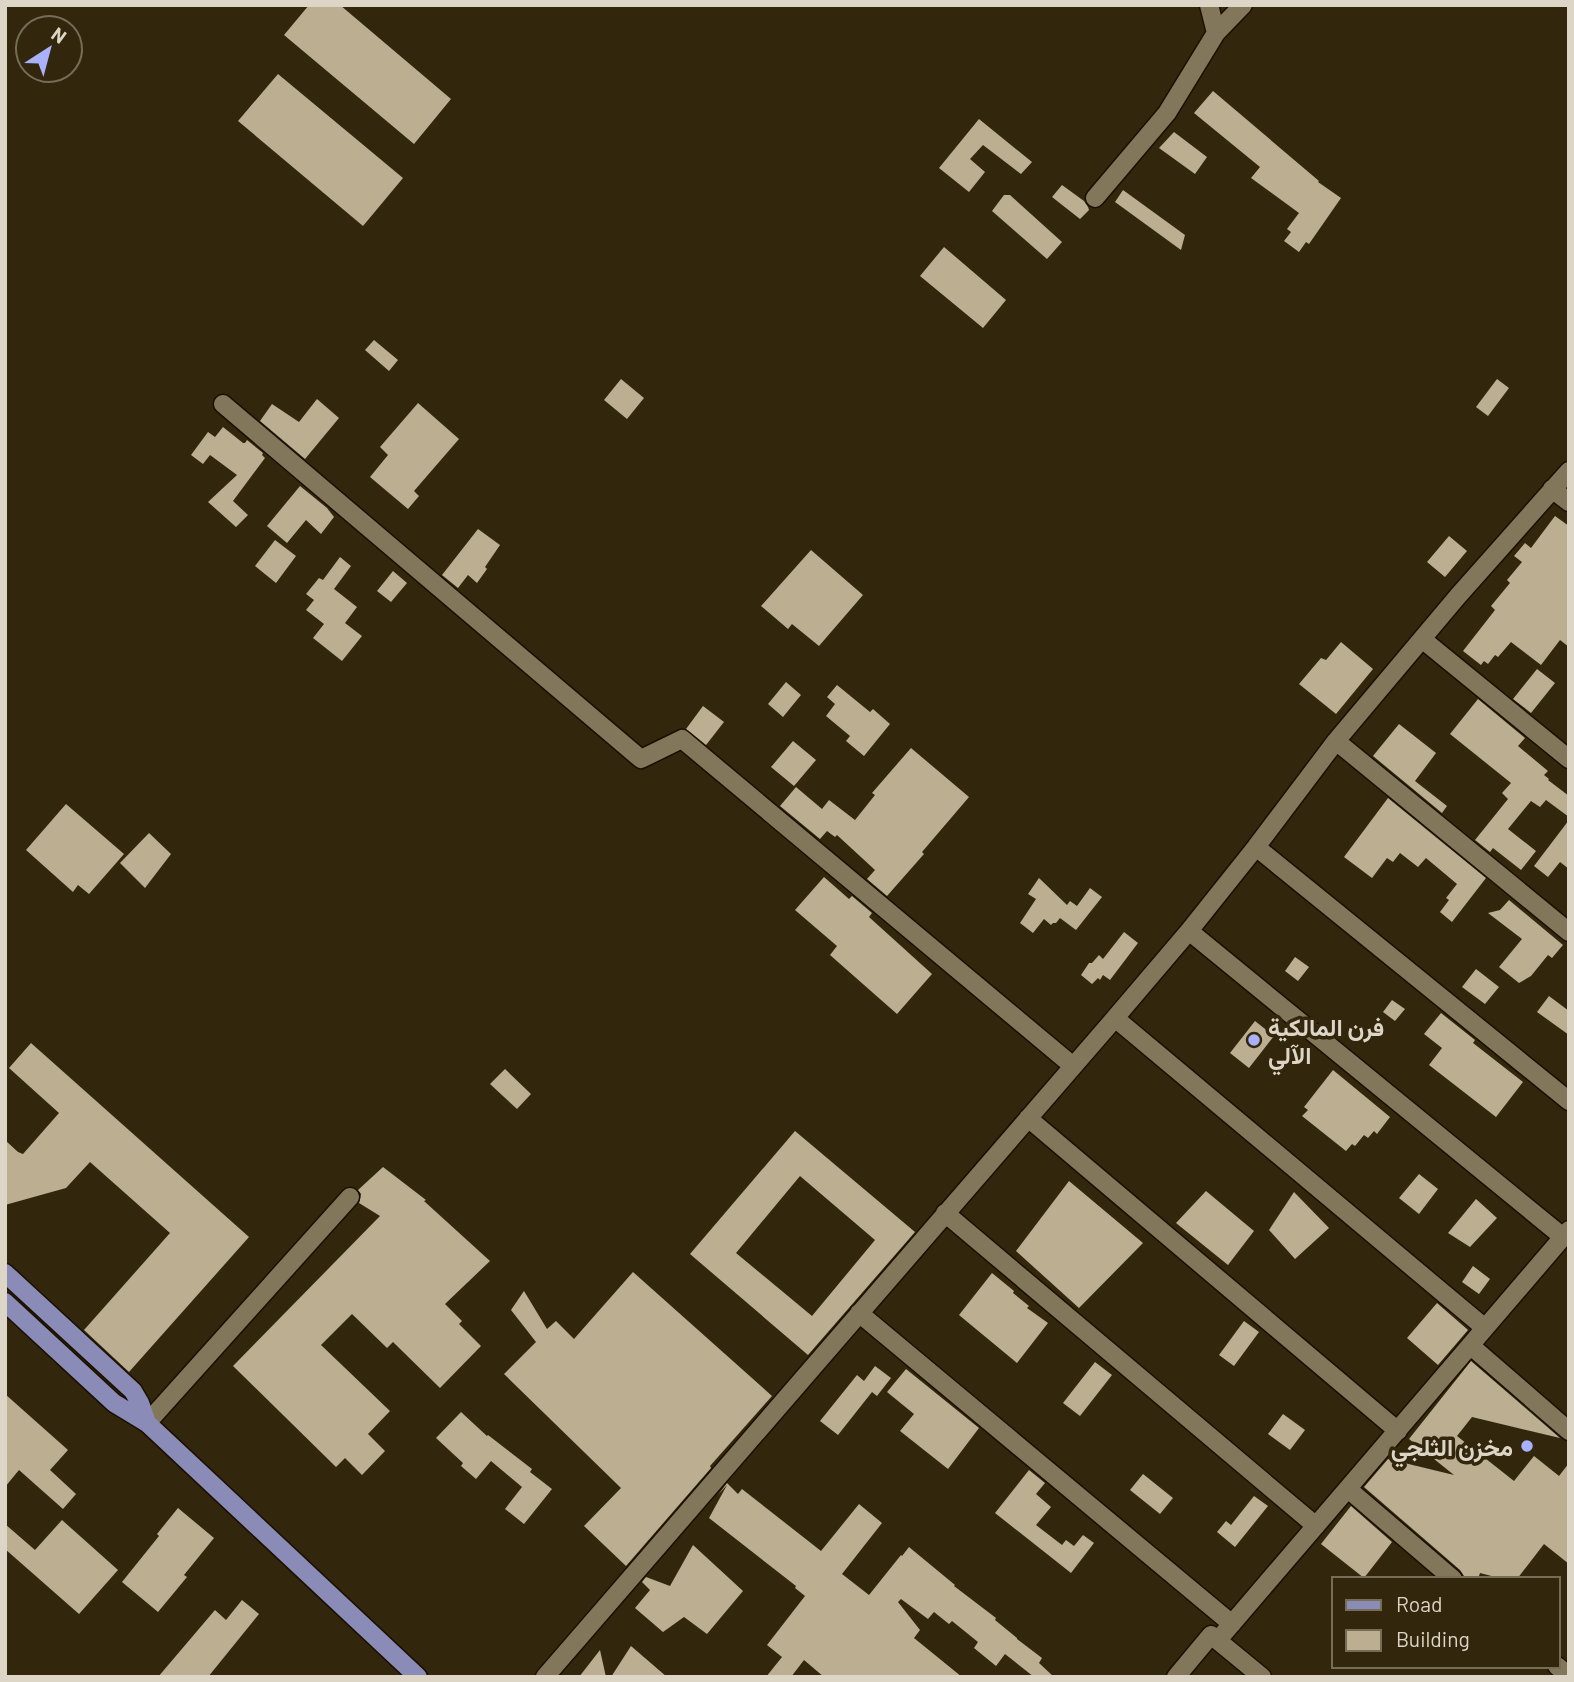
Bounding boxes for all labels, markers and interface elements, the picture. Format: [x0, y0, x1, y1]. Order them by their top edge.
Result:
north arrow [14, 14, 84, 84]
text: N [47, 22, 71, 48]
place label: فرن المالكية الآلي [1268, 1012, 1384, 1076]
marker: فرن المالكية الآلي [1246, 1032, 1262, 1048]
place label: مخزن الثلجي [1391, 1432, 1513, 1468]
marker: مخزن الثلجي [1519, 1438, 1535, 1454]
legend [1332, 1577, 1560, 1668]
text: Road [1396, 1591, 1442, 1616]
text: Building [1396, 1626, 1470, 1651]

